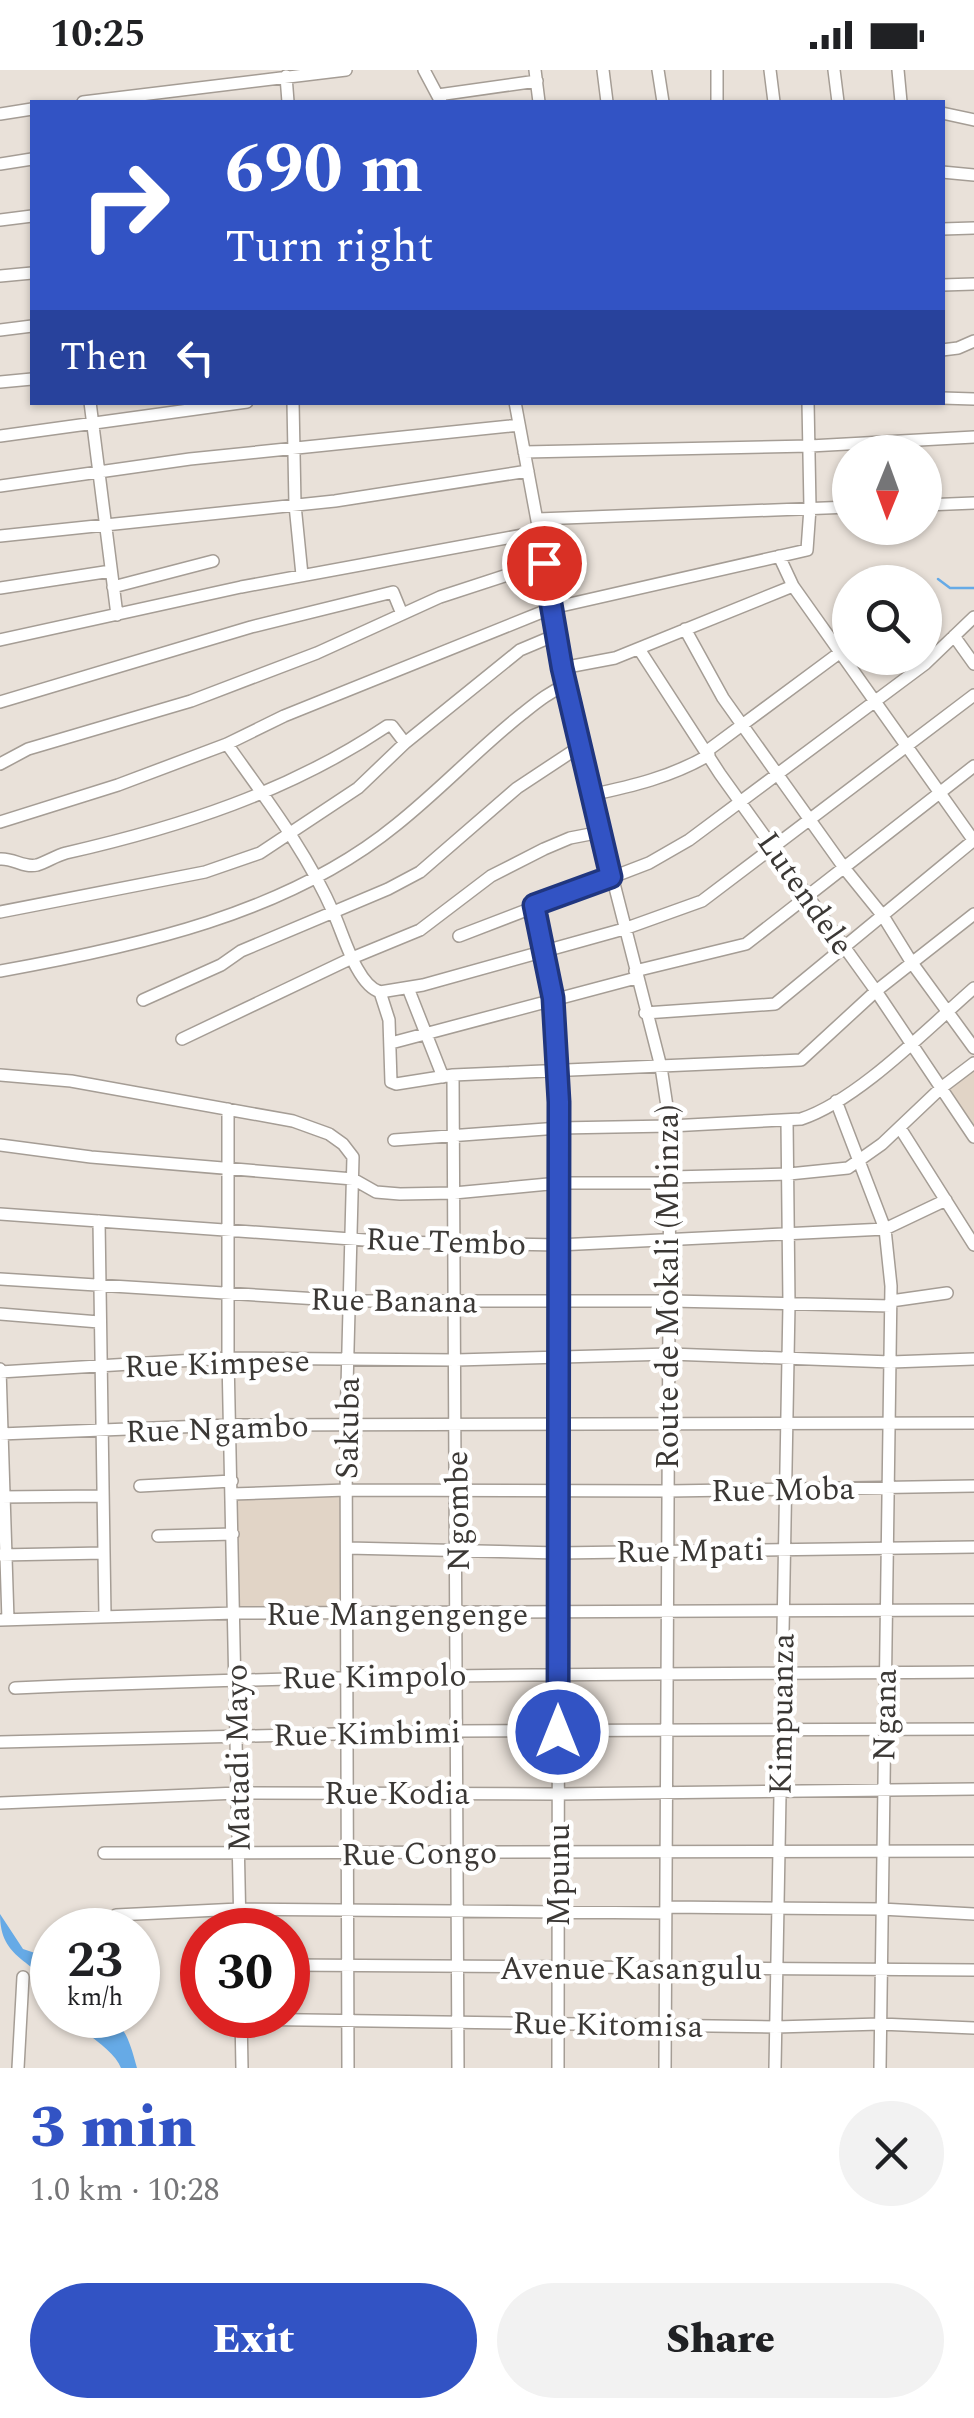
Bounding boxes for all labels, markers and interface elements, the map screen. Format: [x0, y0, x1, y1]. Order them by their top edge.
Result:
text: 10:25 [50, 6, 145, 64]
text: 690 m [225, 117, 423, 223]
icon: right [60, 140, 190, 270]
text: Turn right [225, 213, 434, 282]
text: Then [60, 329, 148, 387]
icon: left [168, 330, 223, 385]
north arrow [832, 435, 942, 545]
map controls [832, 435, 942, 675]
pin [502, 521, 587, 606]
icon: arrive [517, 536, 572, 591]
button: search [832, 565, 942, 675]
street label: Lutendele [744, 822, 866, 966]
street label: Route de Mokali (Mbinza) [644, 1105, 693, 1470]
street label: Rue Tembo [365, 1215, 527, 1270]
street label: Rue Banana [310, 1276, 478, 1327]
street label: Rue Kimpese [123, 1337, 311, 1392]
street label: Sakuba [323, 1376, 374, 1480]
street label: Rue Ngambo [124, 1402, 310, 1457]
street label: Ngombe [433, 1450, 484, 1572]
street label: Rue Moba [711, 1465, 856, 1516]
street label: Rue Mpati [615, 1526, 765, 1577]
street label: Rue Mangengenge [266, 1591, 528, 1640]
street label: Kimpuanza [757, 1633, 808, 1795]
street label: Rue Kimpolo [281, 1651, 467, 1704]
street label: Matadi Mayo [212, 1664, 265, 1852]
street label: Ngana [860, 1668, 911, 1762]
position arrow [506, 1680, 610, 1784]
street label: Rue Kimbimi [273, 1708, 461, 1761]
street label: Rue Kodia [324, 1770, 470, 1819]
street label: Mpunu [535, 1823, 584, 1927]
street label: Rue Congo [341, 1829, 497, 1880]
speed limit sign: 30 [180, 1908, 310, 2038]
text: 23 [67, 1923, 123, 1999]
street label: Avenue Kasangulu [500, 1945, 762, 1994]
text: km/h [67, 1979, 123, 2017]
street label: Rue Kitomisa [512, 1999, 704, 2052]
text: 3 min [30, 2082, 196, 2174]
button: close [839, 2101, 944, 2206]
text: 1.0 km · 10:28 [30, 2166, 219, 2215]
button: Exit [30, 2283, 477, 2398]
button: Share [497, 2283, 944, 2398]

